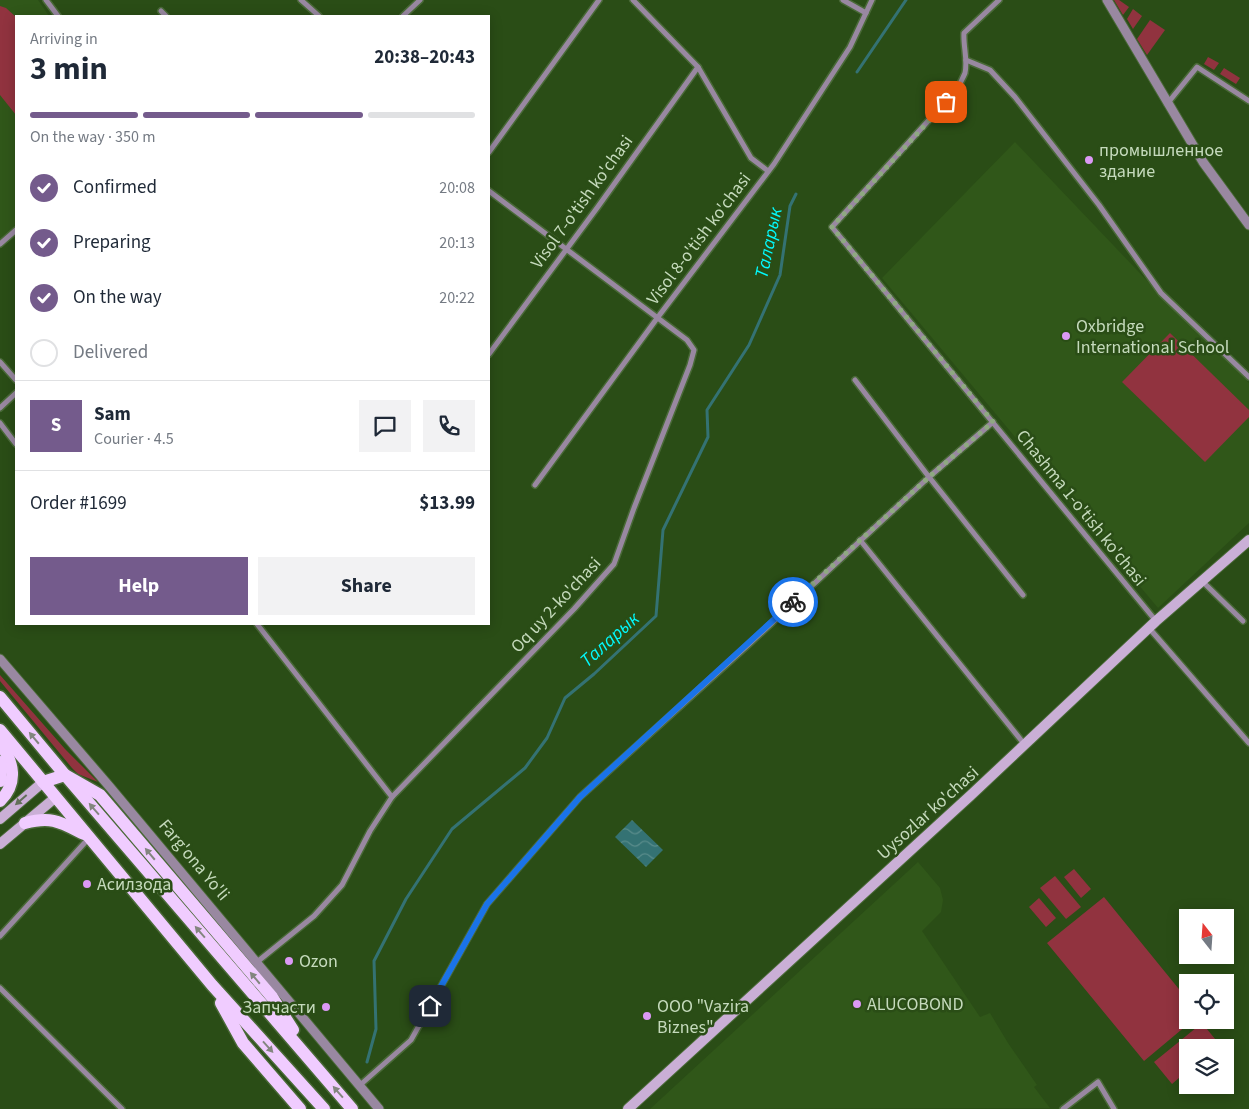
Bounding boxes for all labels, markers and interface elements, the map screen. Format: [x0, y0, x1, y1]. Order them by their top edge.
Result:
text: Arriving in [30, 28, 98, 50]
text: 20:38–20:43 [374, 44, 475, 71]
text: 3 min [30, 46, 108, 92]
pin [925, 81, 967, 123]
icon: bag [932, 88, 960, 116]
text: On the way · 350 m [30, 126, 155, 148]
street label: Visol 7-o'tish ko'chasi [525, 130, 639, 274]
place label: промышленное здание [1099, 138, 1223, 184]
marker: промышленное здание [1083, 154, 1095, 166]
street label: Visol 8-o'tish ko'chasi [641, 168, 757, 310]
icon: check [30, 174, 58, 202]
text: Confirmed [73, 174, 157, 201]
text: 20:08 [439, 177, 475, 199]
water label: Таларык [748, 204, 790, 281]
icon: check [30, 229, 58, 257]
text: Preparing [73, 229, 151, 256]
text: 20:13 [439, 232, 475, 254]
icon: check [30, 284, 58, 312]
text: On the way [73, 284, 162, 311]
text: 20:22 [439, 287, 475, 309]
place label: Oxbridge International School [1076, 314, 1229, 360]
marker: Oxbridge International School [1060, 330, 1072, 342]
text: Delivered [73, 339, 148, 366]
button: chat [359, 400, 411, 452]
button: phone [423, 400, 475, 452]
text: Sam [94, 401, 131, 428]
text: S [51, 412, 61, 439]
street label: Chashma 1-o'tish ko'chasi [1010, 425, 1152, 591]
text: Courier · 4.5 [94, 428, 174, 450]
text: Order #1699 [30, 490, 127, 517]
text: $13.99 [419, 490, 475, 517]
street label: Oq uy 2-ko'chasi [505, 552, 607, 658]
button: Help [30, 557, 248, 615]
button: Share [258, 557, 475, 615]
courier [768, 577, 818, 627]
icon: bike [779, 588, 807, 616]
water label: Таларык [574, 605, 646, 674]
one-way arrow [28, 731, 39, 744]
street label: Uysozlar ko'chasi [872, 760, 984, 866]
one-way arrow [16, 794, 28, 806]
one-way arrow [88, 804, 100, 816]
street label: Farg'ona Yo'li [153, 814, 235, 906]
one-way arrow [145, 848, 156, 861]
place label: Асилзода [97, 872, 171, 897]
marker: Асилзода [81, 878, 93, 890]
north arrow [1179, 909, 1234, 964]
map controls [1179, 909, 1234, 1094]
one-way arrow [194, 927, 206, 939]
place label: Ozon [299, 949, 338, 974]
marker: Ozon [283, 955, 295, 967]
one-way arrow [250, 972, 261, 985]
button: locate [1179, 974, 1234, 1029]
pin [409, 985, 451, 1027]
icon: home [416, 992, 444, 1020]
place label: ALUCOBOND [867, 992, 964, 1017]
place label: OOO "Vazira Biznes" [657, 994, 749, 1040]
place label: Запчасти [242, 995, 316, 1020]
marker: ALUCOBOND [851, 998, 863, 1010]
marker: Запчасти [320, 1001, 332, 1013]
marker: OOO "Vazira Biznes" [641, 1010, 653, 1022]
button: layers [1179, 1039, 1234, 1094]
one-way arrow [262, 1041, 274, 1053]
one-way arrow [332, 1086, 343, 1099]

